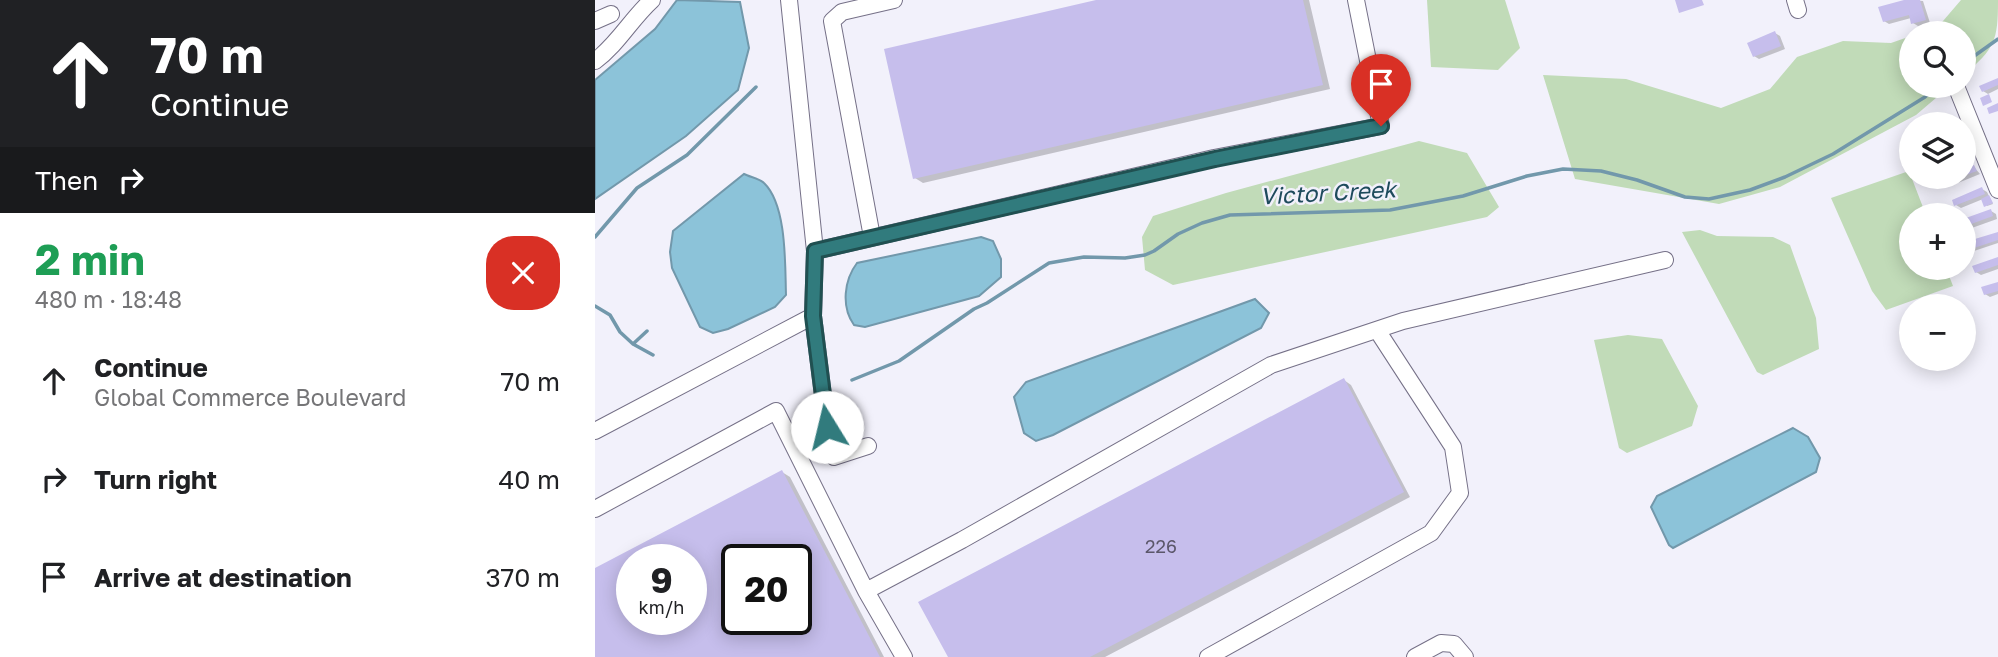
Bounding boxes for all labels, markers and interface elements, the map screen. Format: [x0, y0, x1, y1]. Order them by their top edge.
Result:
map controls [1899, 21, 1976, 371]
button: search [1899, 21, 1976, 98]
text: 70 m [150, 25, 264, 84]
icon: ahead [35, 28, 126, 119]
pin [1351, 54, 1411, 126]
icon: arrive [1362, 65, 1400, 103]
text: Continue [150, 85, 289, 123]
button: layers [1899, 112, 1976, 189]
icon: right [112, 161, 150, 199]
text: Then [35, 165, 98, 196]
water label: Victor Creek [1259, 174, 1399, 210]
button: + [1899, 203, 1976, 280]
text: 2 min [35, 234, 145, 284]
button: close [486, 236, 560, 310]
text: 480 m · 18:48 [35, 285, 182, 313]
button: − [1899, 294, 1976, 371]
text: Continue [94, 352, 208, 383]
icon: ahead [35, 362, 73, 400]
text: 70 m [501, 366, 560, 397]
text: Global Commerce Boulevard [94, 383, 406, 411]
position arrow [790, 390, 864, 464]
icon: right [35, 460, 73, 498]
text: Turn right [94, 464, 217, 495]
text: 40 m [499, 464, 560, 495]
house number: 226 [1145, 535, 1177, 557]
speed limit sign: 20 [721, 544, 812, 635]
icon: arrive [35, 558, 73, 596]
text: 9 [650, 559, 673, 601]
text: Arrive at destination [94, 562, 352, 593]
text: 370 m [485, 562, 560, 593]
text: km/h [639, 596, 684, 618]

